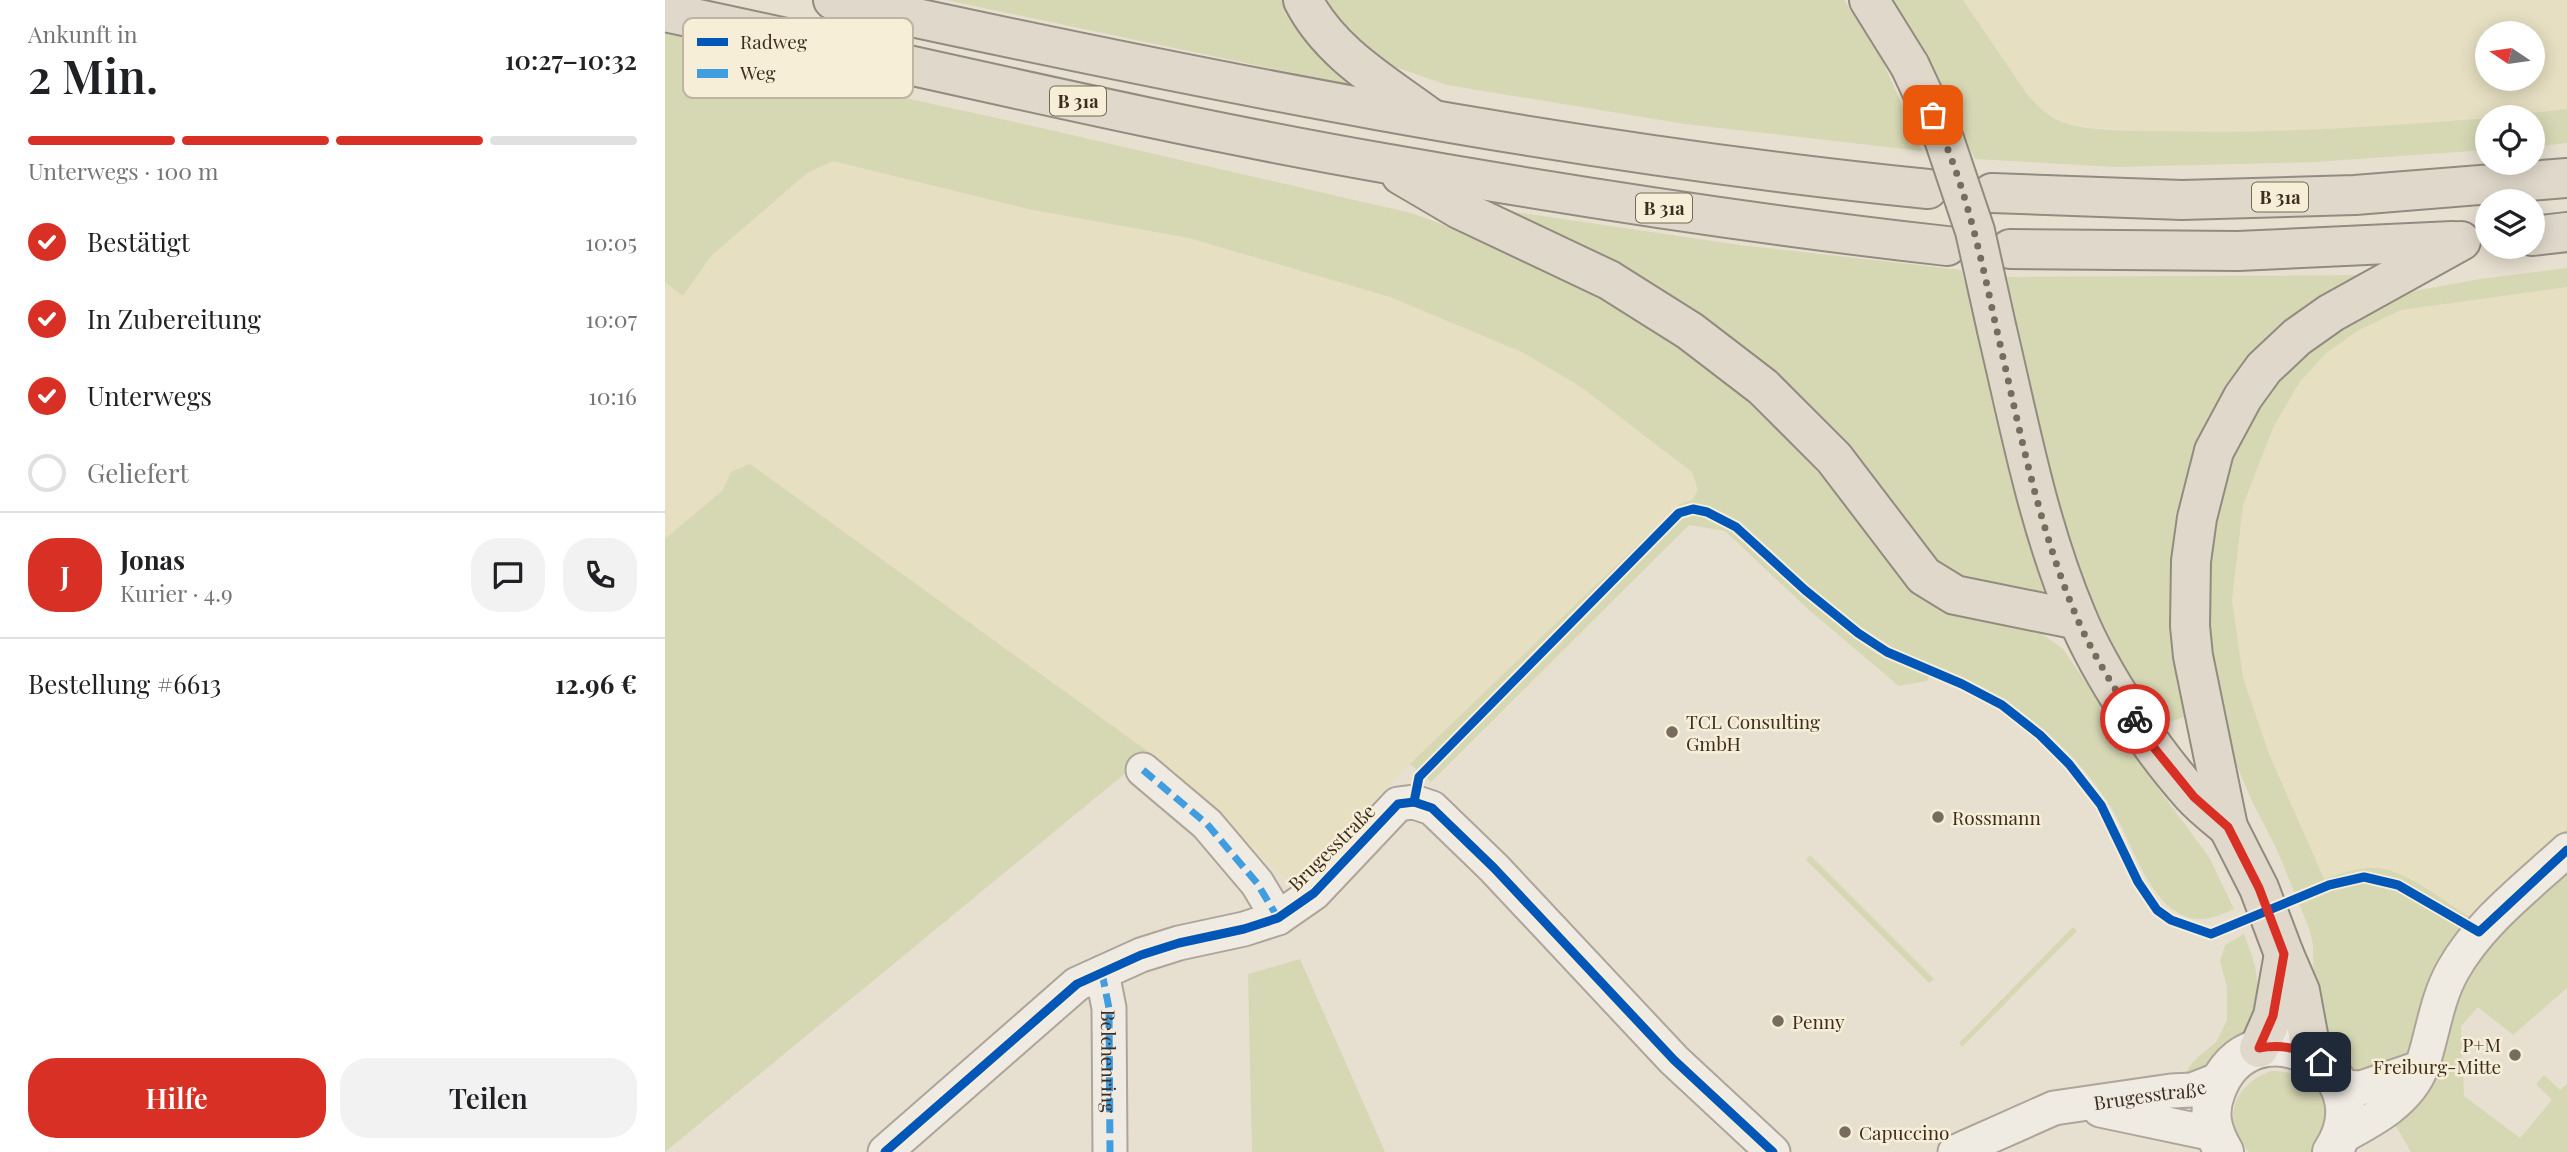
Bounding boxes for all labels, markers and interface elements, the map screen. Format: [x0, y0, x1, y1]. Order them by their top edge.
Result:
text: Ankunft in [28, 18, 138, 49]
legend [683, 18, 913, 98]
north arrow [2475, 21, 2545, 91]
map controls [2475, 21, 2545, 259]
text: Radweg [740, 28, 807, 54]
text: 10:27–10:32 [505, 42, 637, 77]
text: 2 Min. [28, 44, 158, 106]
text: Weg [739, 59, 776, 85]
pin [1903, 85, 1963, 145]
road number: B 31a [1050, 86, 1106, 116]
icon: bag [1914, 96, 1952, 134]
button: locate [2475, 105, 2545, 175]
text: Unterwegs · 100 m [28, 155, 218, 186]
road number: B 31a [2252, 182, 2308, 212]
button: layers [2475, 189, 2545, 259]
road number: B 31a [1636, 194, 1692, 223]
icon: check [28, 223, 66, 261]
text: Bestätigt [87, 224, 190, 259]
text: 10:05 [585, 226, 637, 257]
icon: check [28, 300, 66, 338]
text: In Zubereitung [87, 301, 261, 336]
text: 10:07 [585, 303, 637, 334]
icon: check [28, 377, 66, 415]
text: Unterwegs [87, 378, 212, 413]
text: 10:16 [588, 380, 637, 411]
text: Geliefert [87, 455, 189, 490]
button: chat [471, 538, 545, 612]
button: phone [563, 538, 637, 612]
text: Jonas [120, 542, 185, 577]
text: J [60, 558, 70, 593]
text: Kurier · 4.9 [120, 577, 233, 608]
text: Bestellung #6613 [28, 666, 221, 701]
text: 12.96 € [555, 666, 637, 701]
courier [2100, 684, 2170, 754]
icon: bike [2116, 700, 2154, 738]
place label: TCL Consulting GmbH [1686, 708, 1820, 756]
marker: TCL Consulting GmbH [1664, 724, 1680, 740]
street label: Brugesstraße [1282, 798, 1380, 896]
place label: Rossmann [1952, 804, 2041, 830]
marker: Rossmann [1930, 809, 1946, 825]
place label: Penny [1792, 1008, 1845, 1034]
street label: Belchenring [1096, 1010, 1123, 1113]
marker: Penny [1770, 1013, 1786, 1029]
place label: P+M Freiburg-Mitte [2373, 1031, 2501, 1079]
pin [2291, 1032, 2351, 1092]
icon: home [2302, 1043, 2340, 1081]
marker: P+M Freiburg-Mitte [2507, 1047, 2523, 1063]
button: Hilfe [28, 1058, 326, 1138]
button: Teilen [340, 1058, 637, 1138]
street label: Brugesstraße [2092, 1073, 2210, 1115]
place label: Capuccino [1859, 1119, 1949, 1145]
marker: Capuccino [1837, 1124, 1853, 1140]

